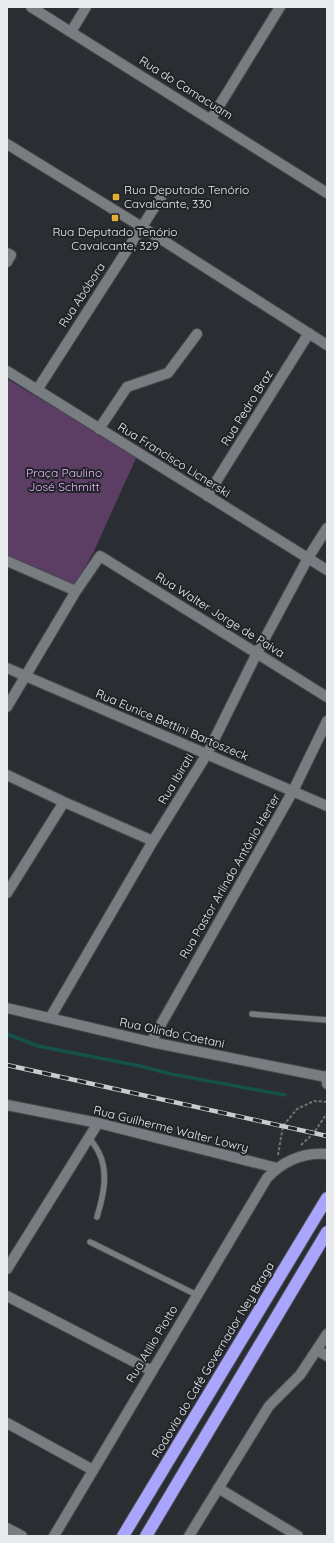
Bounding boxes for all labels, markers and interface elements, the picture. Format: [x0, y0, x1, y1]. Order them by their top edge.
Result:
street label: Rua do Camacuam [137, 53, 236, 122]
place label: Rua Deputado Tenório Cavalcante, 330 [124, 182, 249, 211]
marker: Rua Deputado Tenório Cavalcante, 330 [111, 192, 121, 202]
marker: Rua Deputado Tenório Cavalcante, 329 [110, 213, 120, 223]
place label: Rua Deputado Tenório Cavalcante, 329 [52, 224, 178, 253]
street label: Rua Abóbora [55, 260, 108, 330]
street label: Rua Pedro Braz [217, 367, 276, 448]
street label: Rua Francisco Licnerski [115, 419, 233, 500]
park label: Praça Paulino José Schmitt [26, 465, 102, 494]
street label: Rua Walter Jorge de Paiva [153, 569, 287, 660]
street label: Rua Eunice Bettini Bartoszeck [94, 686, 251, 764]
street label: Rua Ibirati [155, 751, 197, 807]
street label: Rua Pastor Arlindo Antônio Herter [176, 790, 283, 961]
street label: Rua Olindo Caetani [118, 1014, 226, 1051]
street label: Rua Guilherme Walter Lowry [92, 1102, 250, 1155]
street label: Rodovia do Café Governador Ney Braga [148, 1259, 277, 1460]
street label: Rua Atilio Piotto [123, 1302, 181, 1385]

